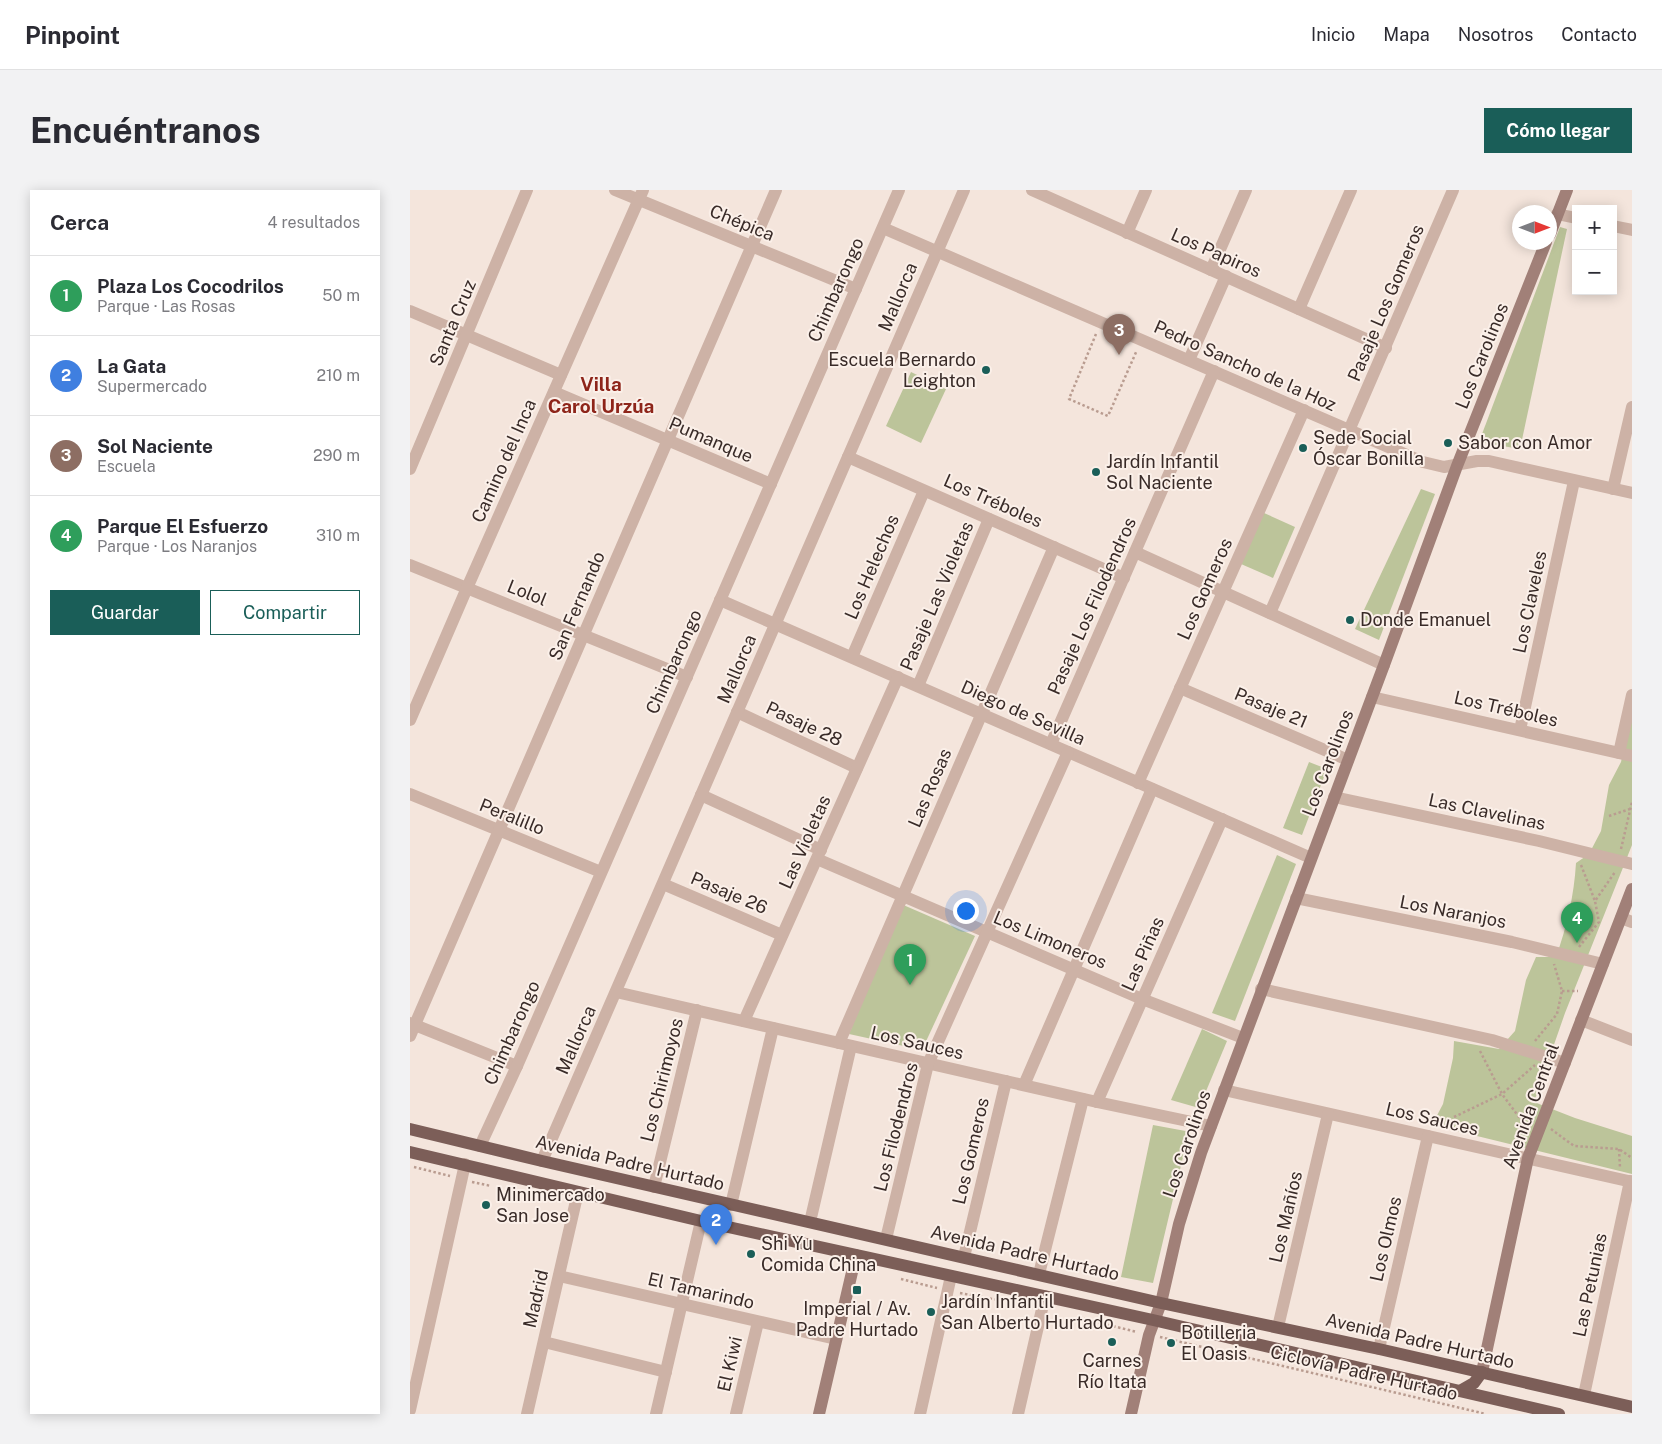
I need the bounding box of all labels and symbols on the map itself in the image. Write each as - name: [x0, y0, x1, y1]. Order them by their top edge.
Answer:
- street label: Chépica: [707, 200, 778, 245]
- north arrow: [1512, 205, 1557, 250]
- street label: Pasaje Los Gomeros: [1343, 221, 1428, 384]
- street label: Los Papiros: [1168, 223, 1264, 282]
- street label: Chimbarongo: [803, 234, 868, 345]
- street label: Mallorca: [874, 259, 921, 334]
- street label: Santa Cruz: [425, 276, 480, 369]
- street label: Los Carolinos: [1451, 300, 1512, 412]
- pin: 3: [1103, 314, 1135, 355]
- street label: Pedro Sancho de la Hoz: [1151, 316, 1340, 415]
- place label: Escuela Bernardo Leighton: [828, 349, 976, 391]
- marker: Escuela Bernardo Leighton: [980, 364, 992, 376]
- district label: Villa Carol Urzúa: [548, 373, 654, 417]
- street label: Camino del Inca: [467, 396, 540, 526]
- street label: Pumanque: [666, 412, 756, 467]
- place label: Sede Social Óscar Bonilla: [1313, 427, 1424, 469]
- place label: Sabor con Amor: [1458, 432, 1592, 453]
- marker: Sabor con Amor: [1442, 437, 1454, 449]
- marker: Sede Social Óscar Bonilla: [1297, 442, 1309, 454]
- place label: Jardín Infantil Sol Naciente: [1106, 451, 1219, 493]
- marker: Jardín Infantil Sol Naciente: [1090, 466, 1102, 478]
- street label: Los Tréboles: [941, 469, 1046, 532]
- street label: Los Helechos: [840, 511, 903, 622]
- street label: Pasaje Los Filodendros: [1043, 514, 1140, 698]
- street label: Pasaje Las Violetas: [896, 518, 977, 673]
- street label: Los Gomeros: [1173, 535, 1236, 643]
- street label: San Fernando: [544, 548, 609, 663]
- street label: Los Claveles: [1508, 549, 1551, 655]
- street label: Lolol: [504, 575, 550, 610]
- street label: Chimbarongo: [641, 606, 706, 717]
- place label: Donde Emanuel: [1360, 609, 1491, 630]
- marker: Donde Emanuel: [1344, 614, 1356, 626]
- street label: Mallorca: [713, 631, 760, 706]
- street label: Diego de Sevilla: [958, 676, 1089, 749]
- street label: Pasaje 21: [1231, 683, 1311, 732]
- street label: Los Tréboles: [1452, 686, 1560, 731]
- street label: Pasaje 28: [763, 697, 846, 750]
- street label: Los Carolinos: [1298, 707, 1357, 819]
- street label: Las Rosas: [904, 745, 956, 830]
- street label: Las Clavelinas: [1427, 789, 1548, 834]
- street label: Las Violetas: [775, 792, 835, 892]
- street label: Peralillo: [477, 794, 548, 839]
- street label: Pasaje 26: [688, 867, 771, 918]
- street label: Los Naranjos: [1398, 891, 1508, 932]
- your location: [953, 898, 979, 924]
- pin: 4: [1561, 902, 1593, 943]
- street label: Los Limoneros: [990, 906, 1110, 973]
- street label: Las Piñas: [1117, 914, 1168, 994]
- pin: 1: [894, 944, 926, 985]
- street label: Chimbarongo: [479, 977, 544, 1088]
- street label: Mallorca: [551, 1002, 600, 1077]
- street label: Los Chirimoyos: [636, 1016, 687, 1144]
- street label: Los Sauces: [868, 1022, 966, 1063]
- street label: Avenida Central: [1498, 1040, 1563, 1172]
- street label: Los Filodendros: [869, 1060, 922, 1194]
- street label: Los Carolinos: [1158, 1087, 1215, 1200]
- street label: Los Gomeros: [948, 1095, 993, 1206]
- street label: Los Sauces: [1383, 1098, 1481, 1139]
- street label: Avenida Padre Hurtado: [534, 1131, 727, 1194]
- street label: Los Mañíos: [1265, 1169, 1306, 1265]
- place label: Minimercado San Jose: [496, 1184, 605, 1226]
- street label: Los Olmos: [1366, 1194, 1406, 1284]
- marker: Minimercado San Jose: [480, 1199, 492, 1211]
- pin: 2: [700, 1204, 732, 1245]
- street label: Avenida Padre Hurtado: [929, 1221, 1122, 1284]
- street label: Las Petunias: [1568, 1231, 1611, 1339]
- place label: Shi Yu Comida China: [761, 1233, 876, 1275]
- marker: Shi Yu Comida China: [745, 1248, 757, 1260]
- street label: Madrid: [519, 1268, 552, 1330]
- street label: El Tamarindo: [646, 1268, 756, 1313]
- marker: Imperial / Av. Padre Hurtado: [851, 1284, 863, 1296]
- place label: Jardín Infantil San Alberto Hurtado: [941, 1291, 1114, 1333]
- place label: Imperial / Av. Padre Hurtado: [796, 1298, 918, 1340]
- marker: Jardín Infantil San Alberto Hurtado: [925, 1306, 937, 1318]
- street label: Avenida Padre Hurtado: [1324, 1309, 1517, 1372]
- place label: Botilleria El Oasis: [1181, 1322, 1256, 1364]
- street label: El Kiwi: [713, 1334, 746, 1394]
- marker: Carnes Río Itata: [1106, 1336, 1118, 1348]
- marker: Botilleria El Oasis: [1165, 1337, 1177, 1349]
- street label: Ciclovía Padre Hurtado: [1268, 1341, 1460, 1404]
- place label: Carnes Río Itata: [1077, 1350, 1147, 1392]

